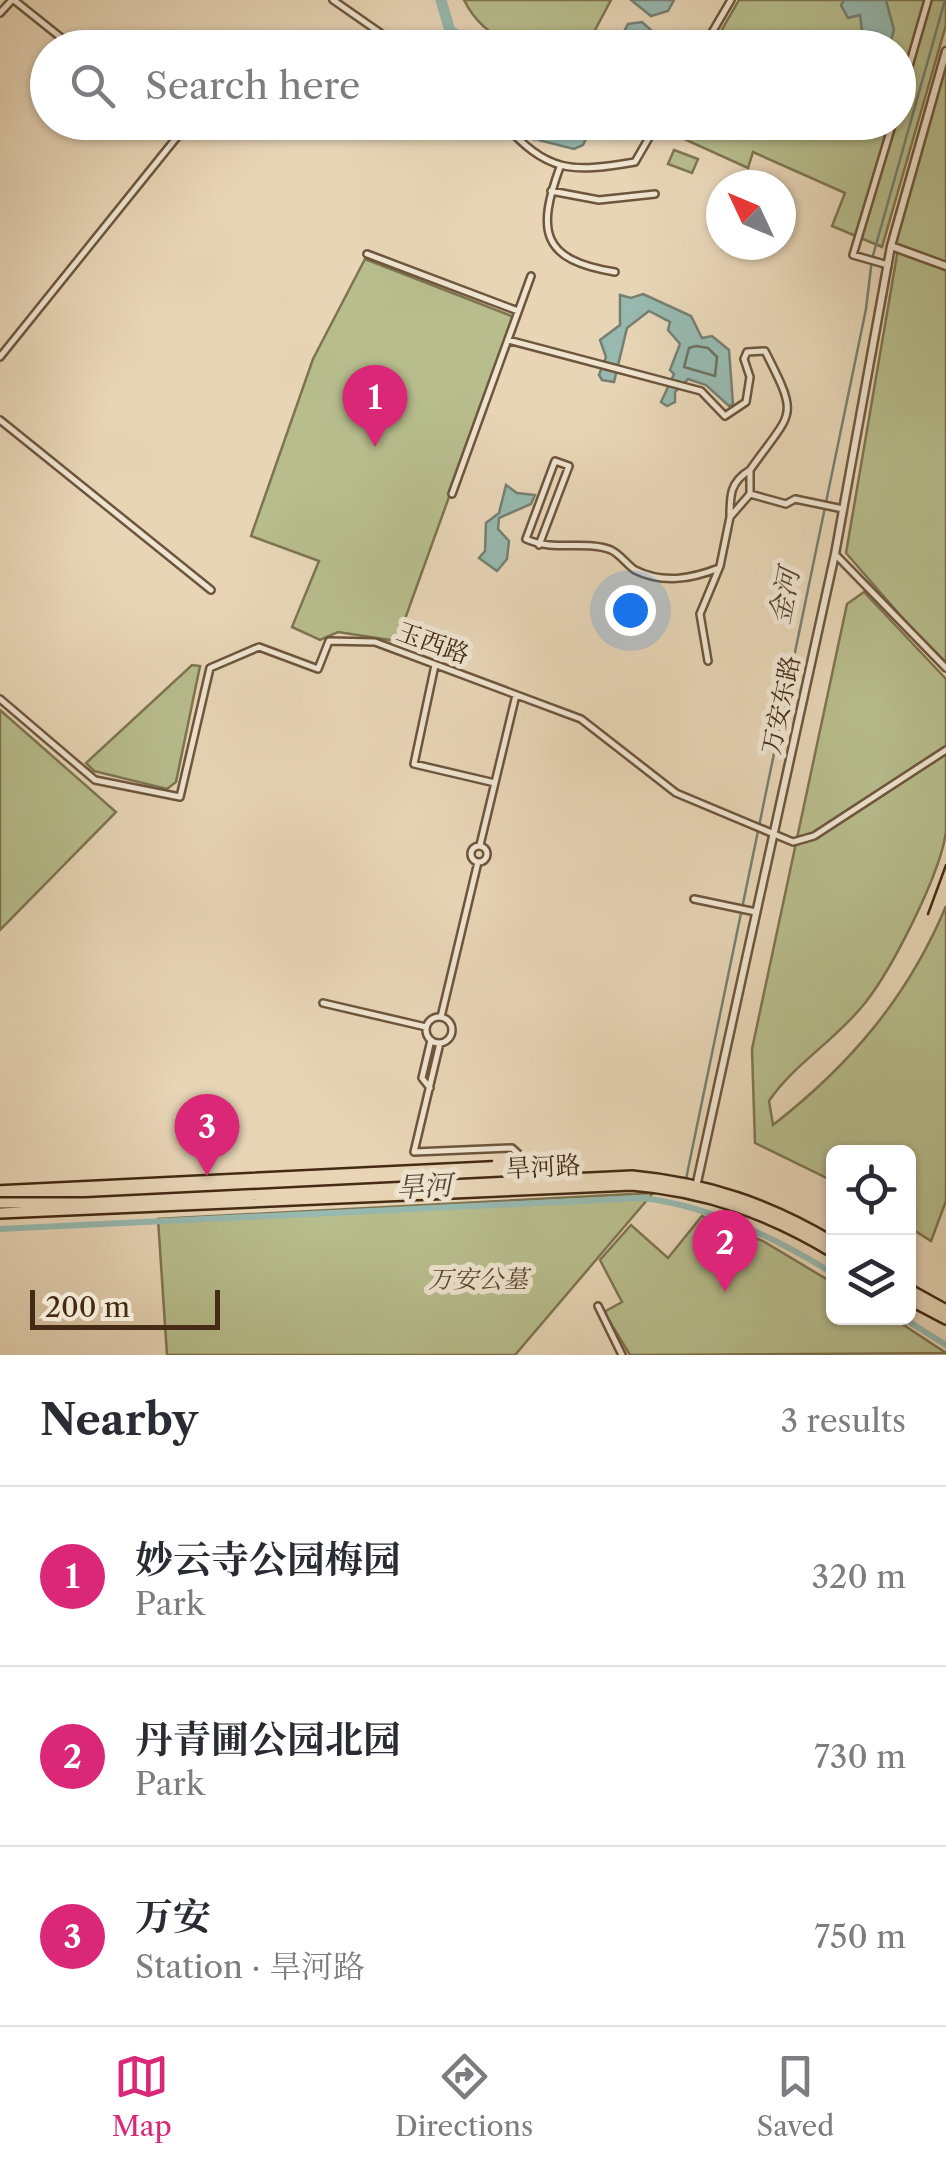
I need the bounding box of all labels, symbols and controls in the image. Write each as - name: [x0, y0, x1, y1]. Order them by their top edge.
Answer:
- search box: [30, 30, 916, 140]
- icon: search: [65, 58, 120, 113]
- text: Search here: [145, 62, 360, 109]
- north arrow: [706, 170, 796, 260]
- pin: 1: [342, 364, 408, 447]
- water label: 金河: [762, 560, 807, 627]
- your location: [605, 585, 656, 636]
- street label: 玉西路: [392, 616, 474, 670]
- street label: 万安东路: [755, 653, 807, 757]
- pin: 3: [174, 1094, 240, 1176]
- map controls: [826, 1145, 916, 1325]
- button: locate: [826, 1145, 916, 1235]
- street label: 旱河路: [505, 1150, 581, 1184]
- water label: 旱河: [395, 1167, 458, 1204]
- pin: 2: [692, 1210, 758, 1292]
- button: layers: [826, 1235, 916, 1325]
- park label: 万安公墓: [428, 1264, 532, 1295]
- scale bar: [30, 1285, 220, 1330]
- text: 200 m: [45, 1290, 130, 1324]
- text: Nearby: [40, 1394, 198, 1446]
- text: 3 results: [780, 1401, 906, 1440]
- text: 妙云寺公园梅园: [135, 1536, 401, 1583]
- text: 1: [65, 1557, 80, 1596]
- text: 320 m: [811, 1557, 906, 1596]
- text: Park: [135, 1584, 205, 1623]
- text: 丹青圃公园北园: [135, 1716, 401, 1763]
- text: 2: [63, 1737, 82, 1776]
- text: 730 m: [814, 1737, 906, 1776]
- text: Park: [135, 1764, 205, 1803]
- text: 万安: [135, 1893, 211, 1940]
- text: 3: [63, 1917, 82, 1956]
- text: 750 m: [814, 1917, 906, 1956]
- text: Station · 旱河路: [135, 1947, 365, 1986]
- tab: Map: [112, 2049, 172, 2143]
- tab: Directions: [395, 2049, 533, 2143]
- tab: Saved: [757, 2049, 834, 2143]

